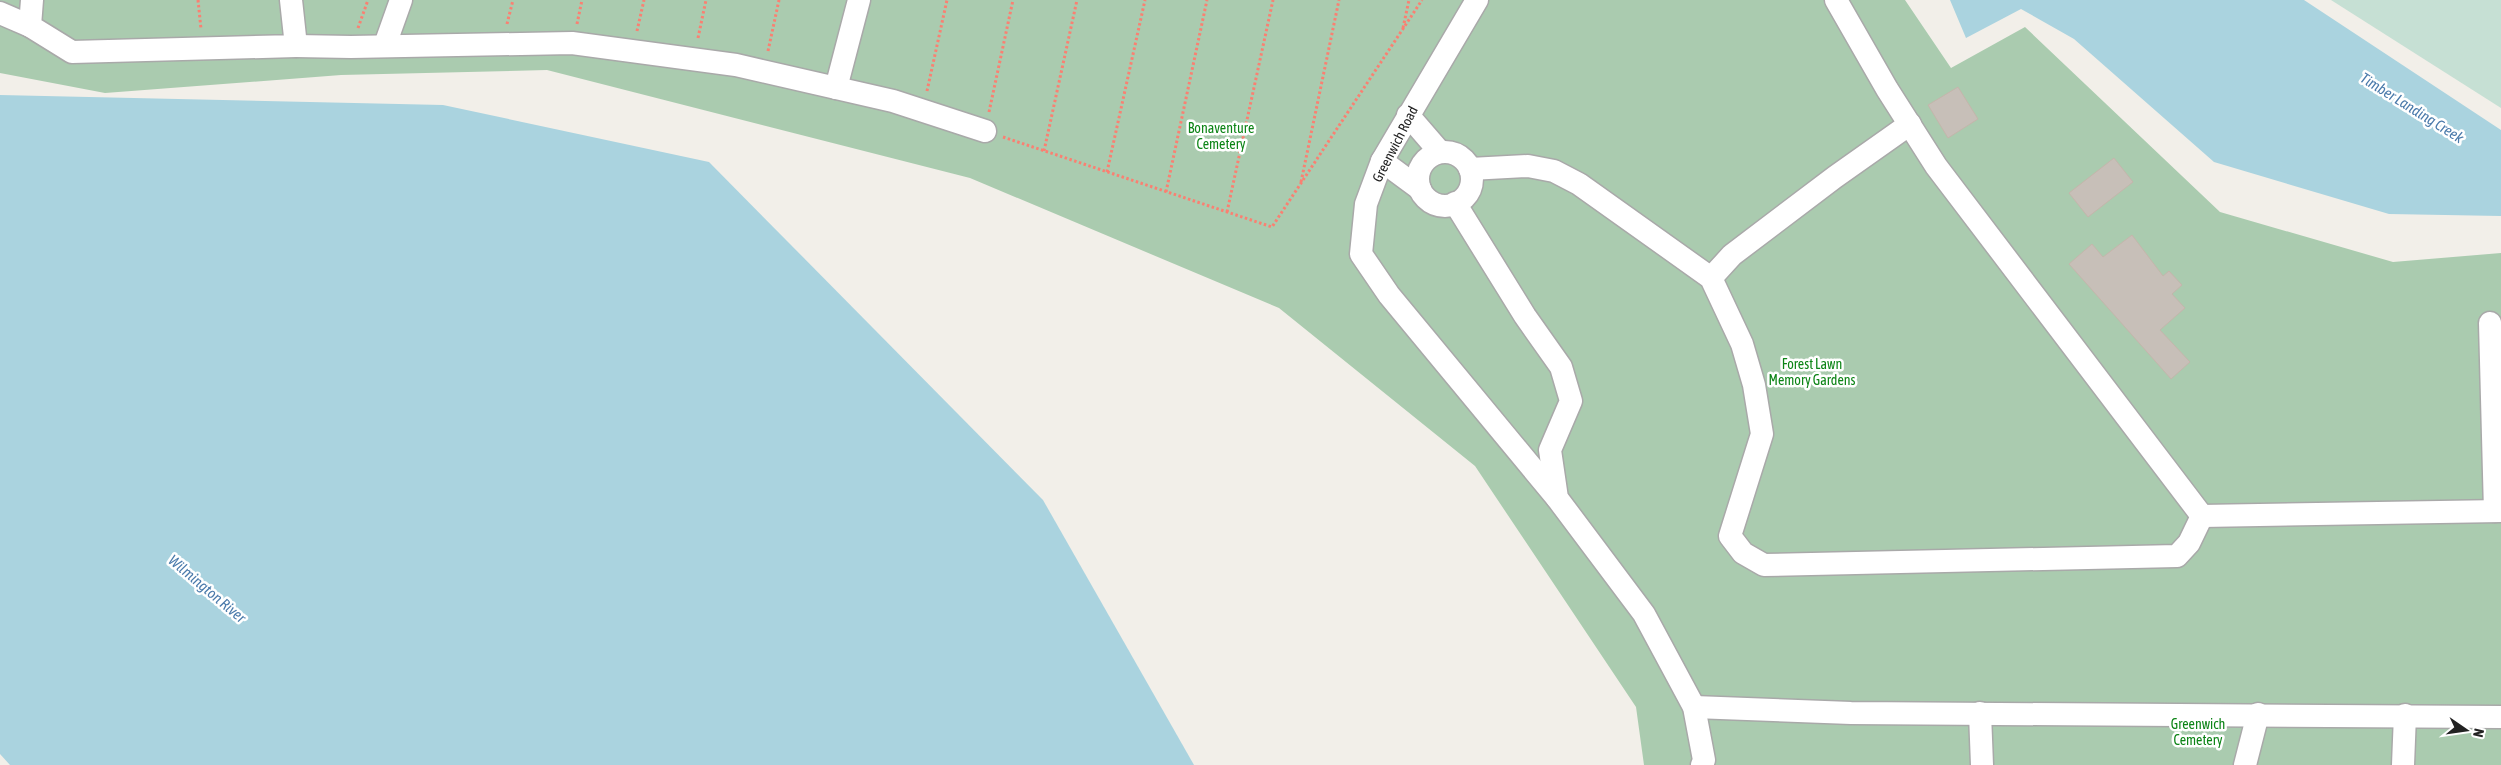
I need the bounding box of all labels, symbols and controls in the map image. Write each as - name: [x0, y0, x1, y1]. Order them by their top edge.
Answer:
- water label: Timber Landing Creek: [2357, 69, 2467, 146]
- street label: Greenwich Road: [1369, 103, 1421, 185]
- park label: Bonaventure Cemetery: [1188, 120, 1254, 152]
- park label: Forest Lawn Memory Gardens: [1769, 356, 1856, 388]
- water label: Wilmington River: [165, 551, 250, 626]
- north arrow: [2441, 705, 2491, 755]
- park label: Greenwich Cemetery: [2171, 716, 2225, 748]
- text: N: [2470, 727, 2487, 739]

